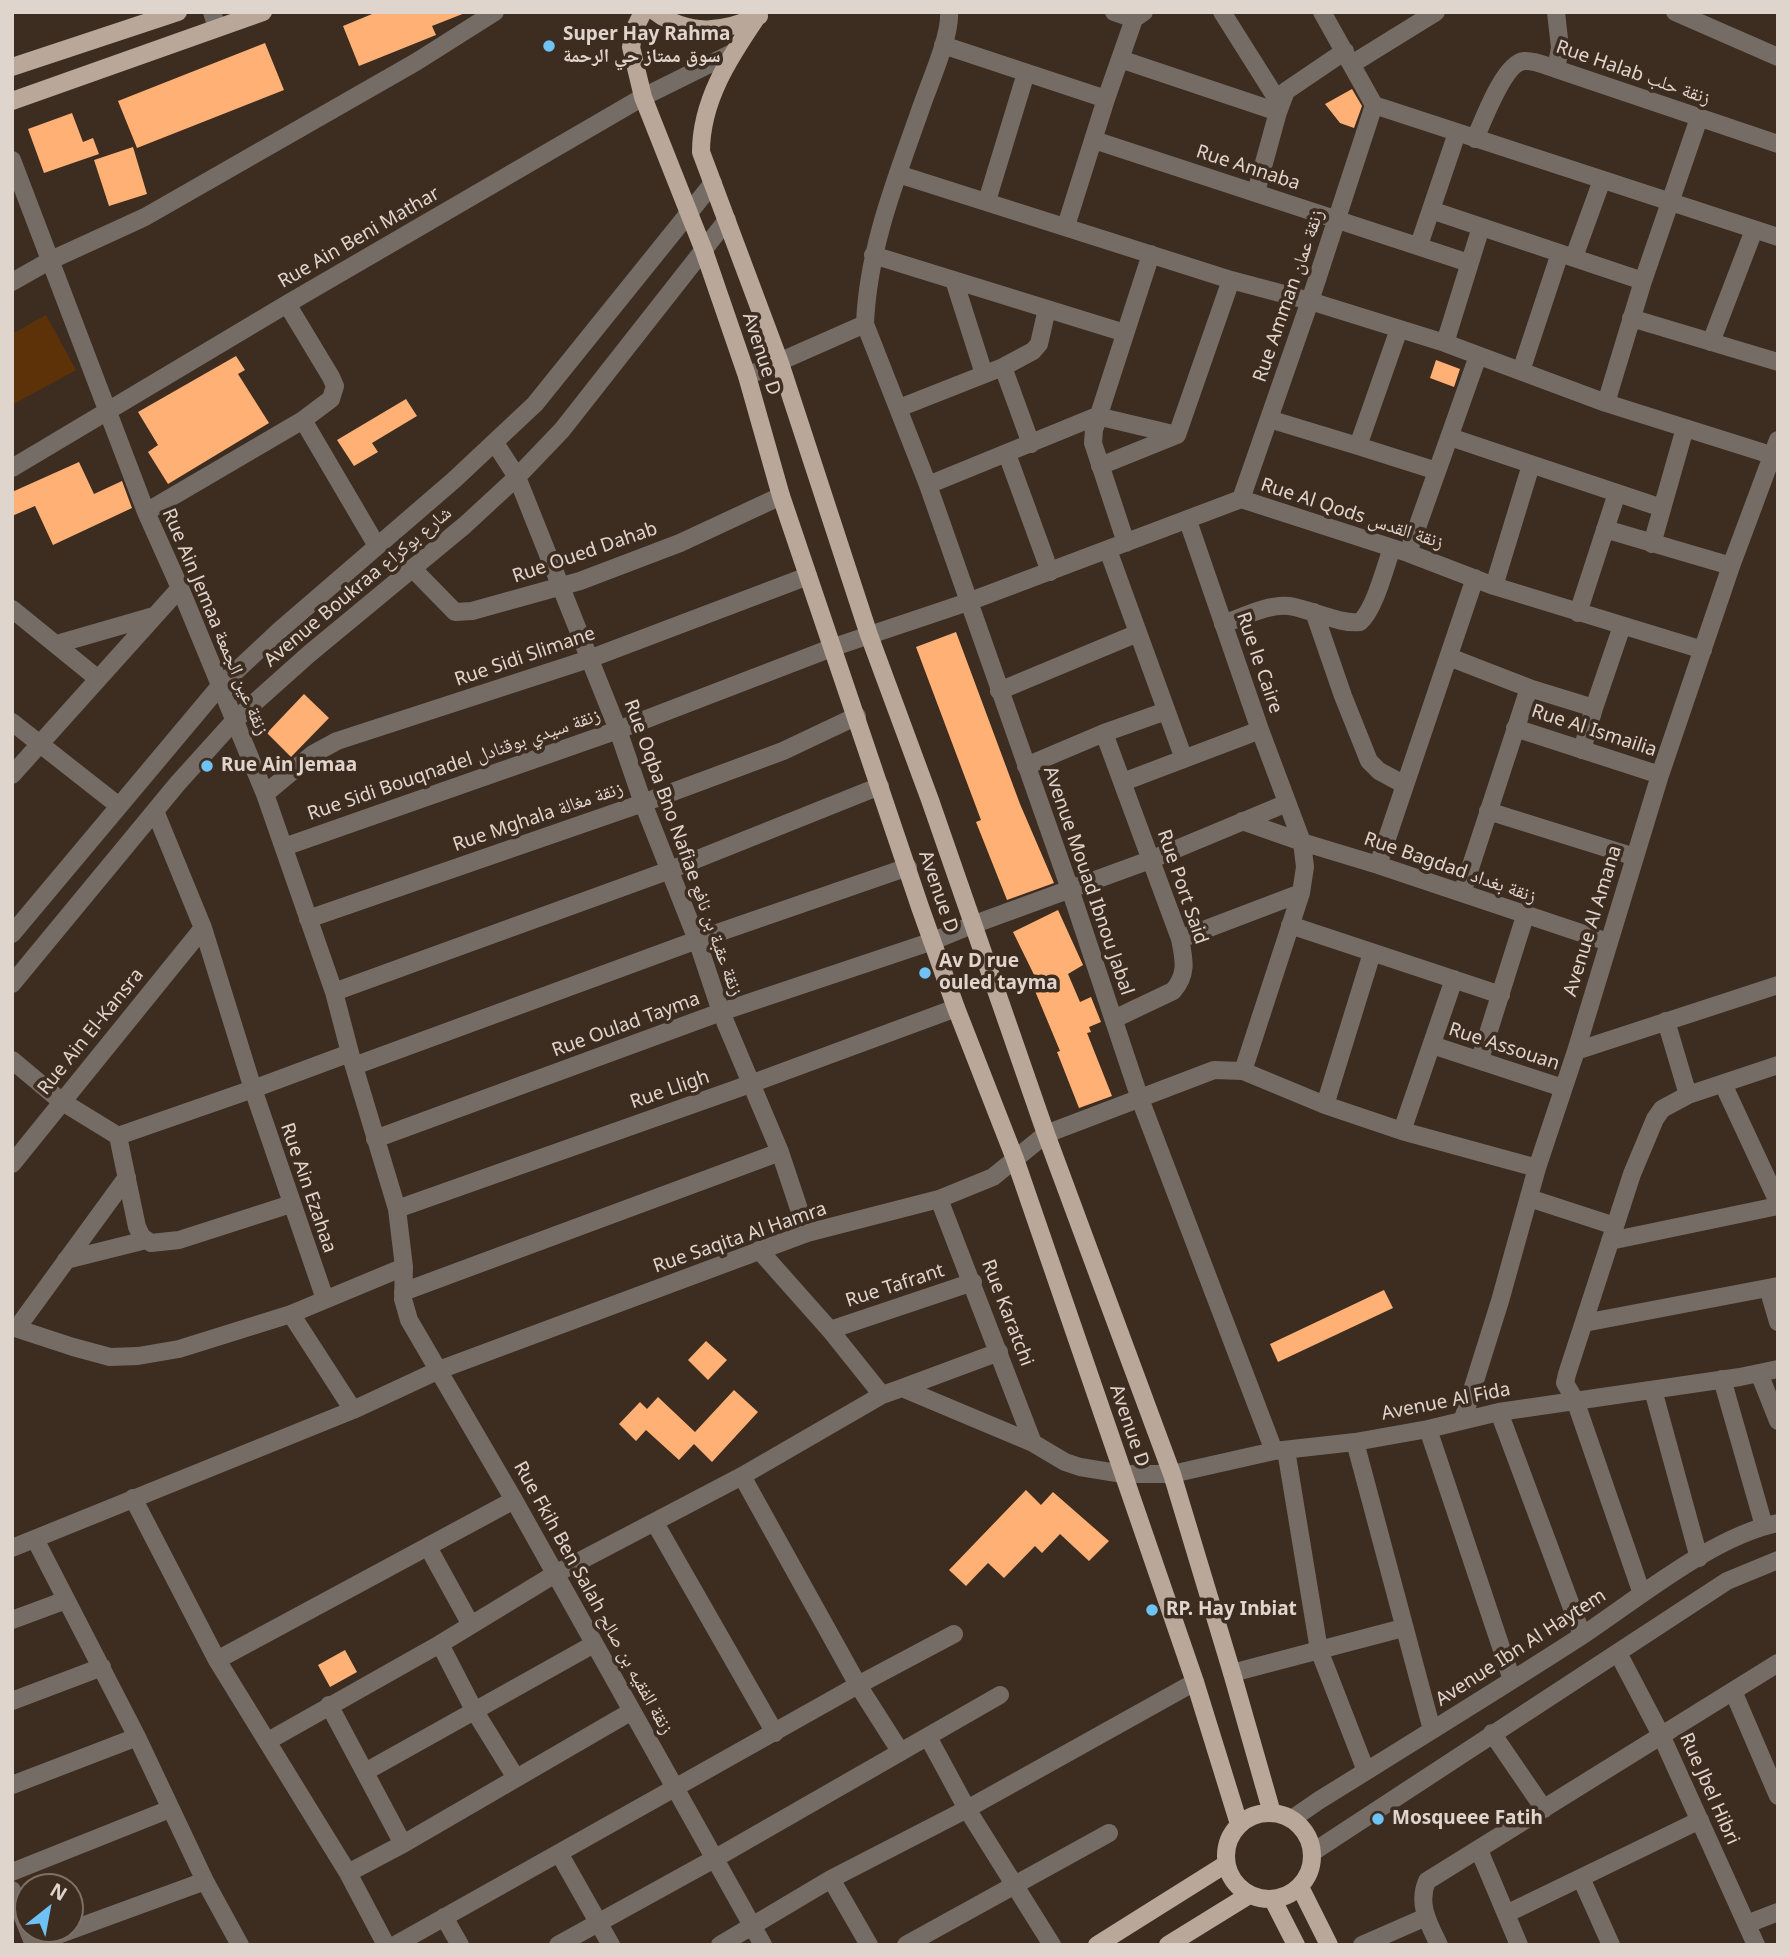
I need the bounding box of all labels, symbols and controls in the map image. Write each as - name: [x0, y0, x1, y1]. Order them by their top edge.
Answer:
- place label: Super Hay Rahma سوق ممتاز حي الرحمة: [563, 24, 730, 68]
- street label: Rue Halab زنقة حلب: [1553, 36, 1713, 110]
- marker: Super Hay Rahma سوق ممتاز حي الرحمة: [541, 38, 557, 54]
- street label: Rue Annaba: [1193, 140, 1303, 196]
- street label: Rue Ain Beni Mathar: [274, 182, 444, 294]
- street label: Rue Amman زنقة عمان: [1249, 207, 1329, 385]
- street label: Avenue D: [737, 310, 785, 398]
- street label: Rue Al Qods زنقة القدس: [1258, 474, 1446, 554]
- street label: Avenue Boukraa شارع بوكراع: [260, 502, 456, 672]
- street label: Rue Ain Jemaa زنقة عين الجمعة: [157, 505, 273, 739]
- street label: Rue Oued Dahab: [510, 518, 660, 588]
- street label: Rue le Caire: [1231, 609, 1287, 717]
- street label: Rue Sidi Slimane: [452, 622, 598, 692]
- street label: Rue Oqba Bno Nafiae زنقة عقبة بن نافع: [619, 696, 747, 1000]
- street label: Rue Al Ismailia: [1528, 700, 1660, 762]
- street label: Rue Sidi Bouqnadel زنقة سيدي بوقنادل: [305, 704, 603, 826]
- place label: Rue Ain Jemaa: [221, 755, 357, 777]
- marker: Rue Ain Jemaa: [199, 758, 215, 774]
- street label: Avenue Mouad Ibnou Jabal: [1038, 764, 1138, 998]
- street label: Rue Mghala زنقة مغالة: [450, 777, 626, 857]
- street label: Rue Port Said: [1152, 827, 1212, 947]
- street label: Rue Bagdad زنقة بغداد: [1361, 828, 1539, 908]
- street label: Avenue Al Amana: [1559, 843, 1627, 999]
- street label: Avenue D: [913, 848, 963, 936]
- place label: Av D rue ouled tayma: [939, 951, 1058, 995]
- street label: Rue Ain El-Kansra: [33, 964, 149, 1100]
- marker: Av D rue ouled tayma: [917, 965, 933, 981]
- street label: Rue Oulad Tayma: [549, 988, 703, 1062]
- street label: Rue Assouan: [1446, 1018, 1562, 1076]
- street label: Rue Lligh: [627, 1066, 713, 1114]
- street label: Rue Ain Ezahaa: [275, 1120, 341, 1256]
- street label: Rue Saqita Al Hamra: [650, 1198, 830, 1278]
- street label: Rue Karatchi: [976, 1256, 1038, 1370]
- street label: Rue Tafrant: [843, 1259, 947, 1313]
- street label: Avenue Al Fida: [1380, 1378, 1512, 1426]
- street label: Avenue D: [1104, 1382, 1154, 1470]
- street label: Rue Fkih Ben Salah زنقة الفقيه بن صالح: [508, 1457, 678, 1739]
- street label: Avenue Ibn Al Haytem: [1432, 1584, 1610, 1712]
- place label: RP. Hay Inbiat: [1166, 1599, 1297, 1621]
- marker: RP. Hay Inbiat: [1144, 1602, 1160, 1618]
- street label: Rue Jbel Hibri: [1674, 1730, 1744, 1848]
- place label: Mosqueee Fatih: [1392, 1808, 1543, 1830]
- marker: Mosqueee Fatih: [1370, 1811, 1386, 1827]
- north arrow: [14, 1873, 84, 1943]
- text: N: [45, 1877, 72, 1907]

